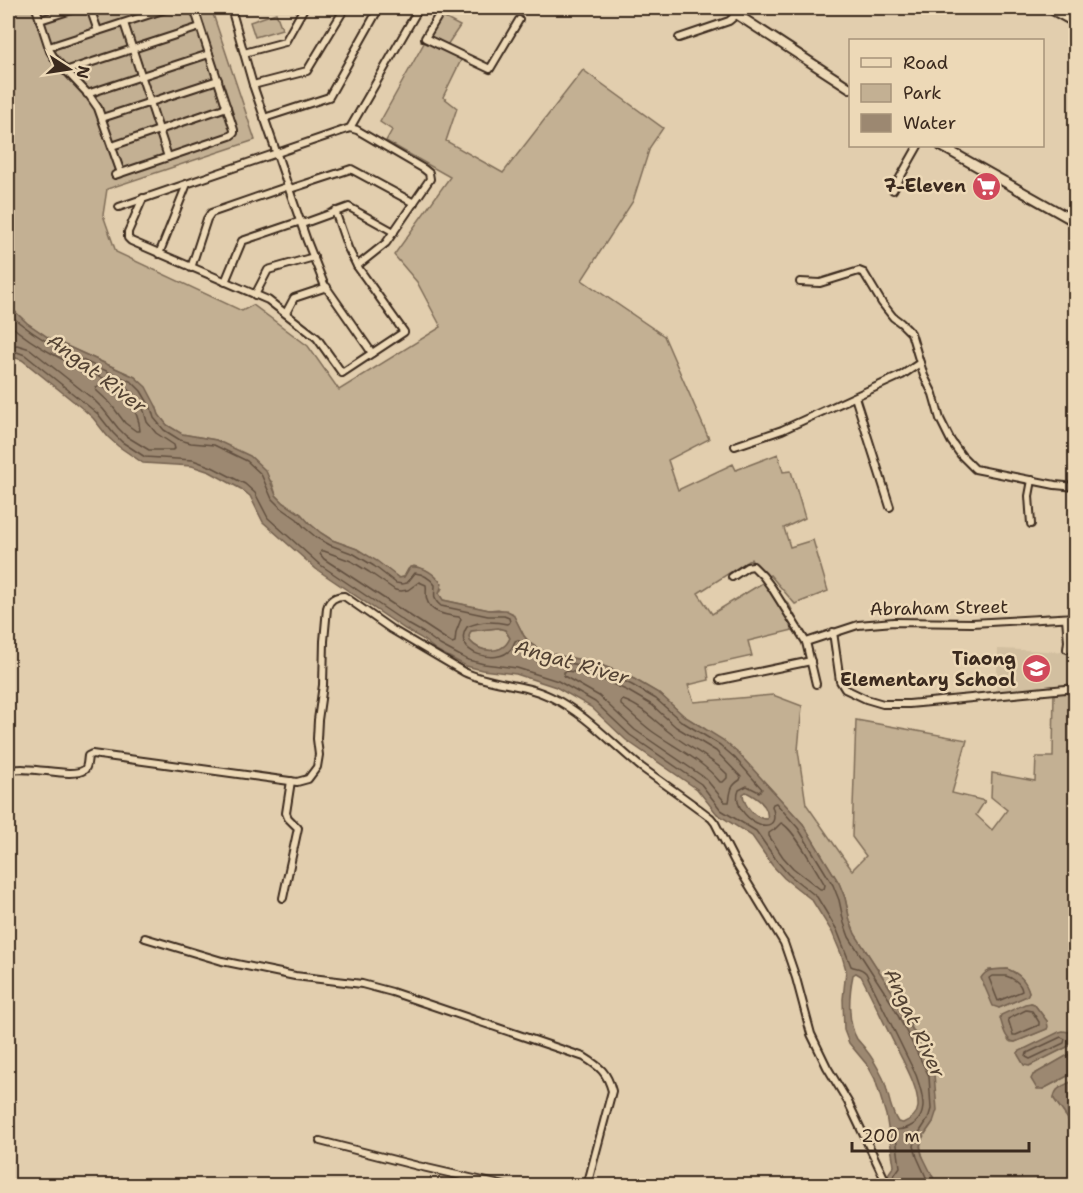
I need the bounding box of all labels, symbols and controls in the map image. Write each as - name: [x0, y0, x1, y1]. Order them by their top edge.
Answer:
- north arrow: [39, 39, 99, 99]
- legend: [849, 39, 1044, 147]
- text: Road: [903, 51, 948, 75]
- text: N: [72, 64, 95, 80]
- text: Park: [903, 81, 942, 105]
- text: Water: [903, 111, 956, 135]
- supermarket icon: 7-Eleven: [971, 170, 1003, 202]
- place label: 7-Eleven: [884, 174, 966, 198]
- water label: Angat River: [42, 327, 152, 419]
- street label: Abraham Street: [869, 595, 1009, 621]
- water label: Angat River: [512, 633, 633, 691]
- place label: Tiaong Elementary School: [840, 647, 1016, 692]
- school or university icon: Tiaong Elementary School: [1021, 653, 1053, 685]
- water label: Angat River: [878, 964, 952, 1082]
- scale bar: [852, 1115, 1029, 1153]
- text: 200 m: [861, 1124, 920, 1148]

